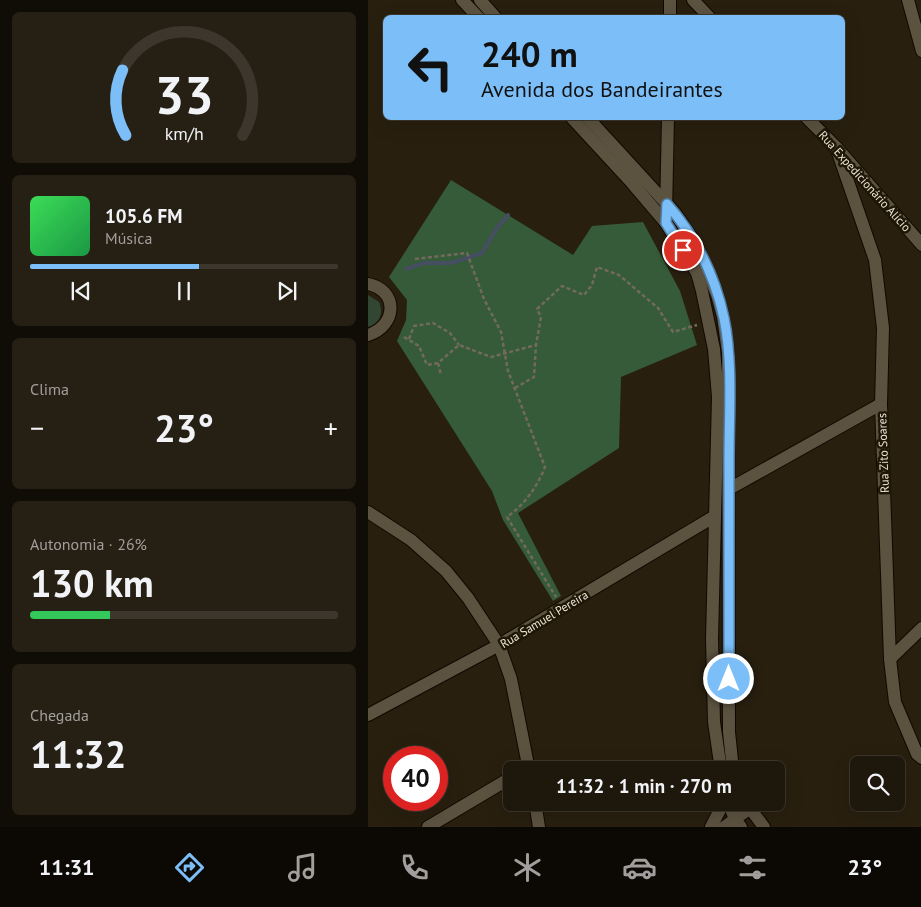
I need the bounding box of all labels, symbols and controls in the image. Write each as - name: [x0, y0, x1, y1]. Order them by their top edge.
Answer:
- text: 240 m: [481, 31, 578, 77]
- icon: left: [398, 35, 463, 100]
- text: 33: [155, 61, 213, 128]
- text: Avenida dos Bandeirantes: [481, 75, 723, 103]
- text: km/h: [164, 122, 204, 145]
- street label: Rua Expedicionário Alicio: [816, 128, 914, 234]
- text: 105.6 FM: [105, 204, 182, 228]
- text: Música: [105, 228, 152, 248]
- pin: [662, 229, 704, 271]
- icon: arrive: [669, 236, 697, 264]
- icon: previous: [67, 277, 95, 305]
- icon: pause: [170, 277, 198, 305]
- icon: next: [273, 277, 301, 305]
- text: Clima: [30, 379, 69, 399]
- text: 23°: [154, 403, 214, 452]
- text: −: [30, 409, 44, 446]
- text: +: [324, 409, 338, 446]
- street label: Rua Zito Soares: [874, 413, 892, 493]
- text: Autonomia · 26%: [30, 534, 147, 554]
- text: 130 km: [30, 558, 154, 607]
- street label: Rua Samuel Pereira: [497, 587, 591, 651]
- position arrow: [702, 652, 754, 704]
- text: Chegada: [30, 705, 89, 725]
- text: 11:32: [30, 729, 126, 778]
- speed limit sign: 40: [383, 746, 448, 811]
- map controls: [850, 756, 905, 811]
- button: search: [850, 756, 905, 811]
- text: 11:32 · 1 min · 270 m: [556, 774, 732, 798]
- icon: directions: [172, 850, 207, 885]
- icon: music: [285, 850, 320, 885]
- icon: phone: [397, 850, 432, 885]
- icon: climate: [510, 850, 545, 885]
- icon: car: [622, 850, 657, 885]
- icon: filters: [735, 850, 770, 885]
- text: 11:31: [39, 853, 95, 881]
- text: 23°: [848, 853, 882, 881]

